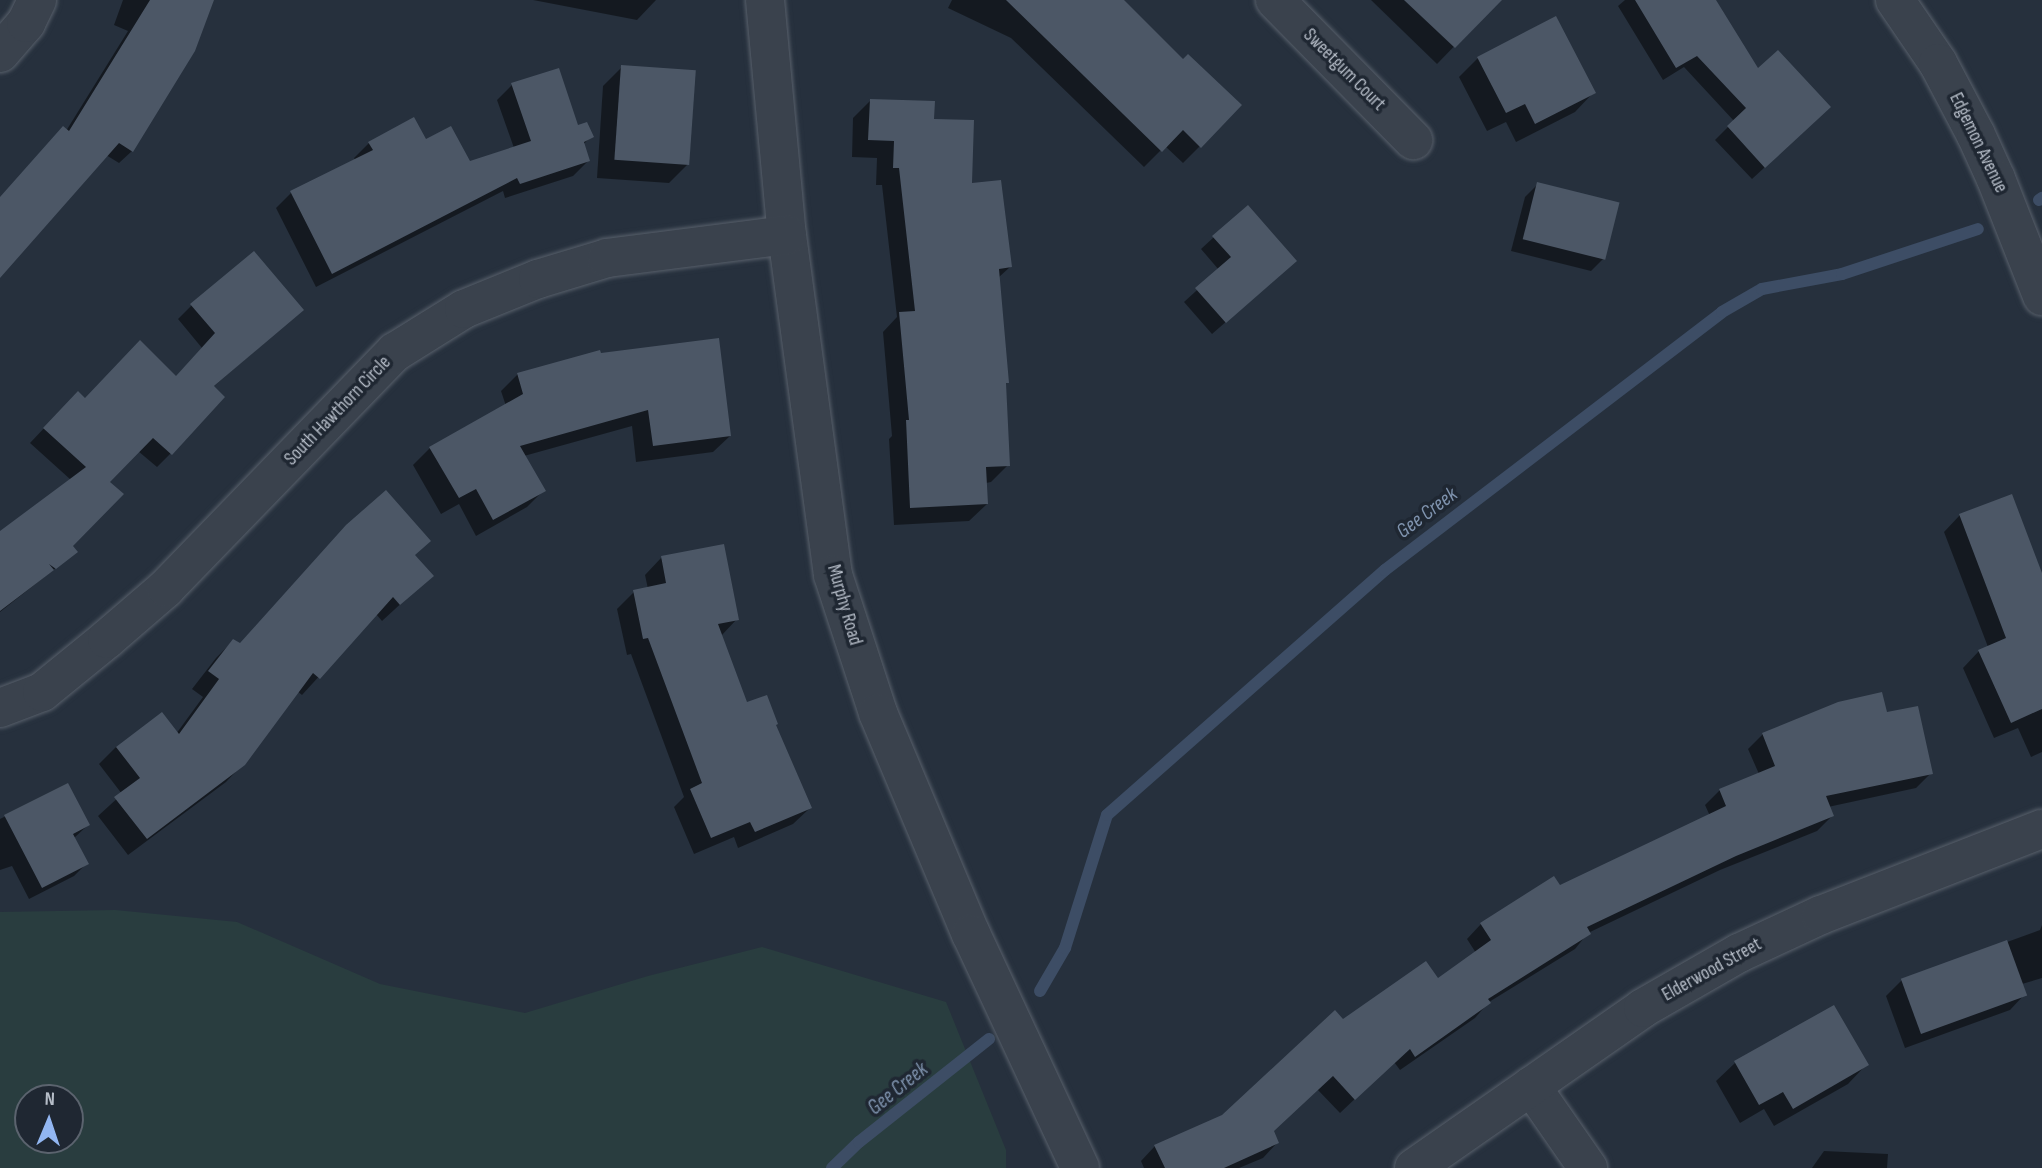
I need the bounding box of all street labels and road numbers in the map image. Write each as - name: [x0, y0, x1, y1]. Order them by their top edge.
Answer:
- street label: Sweetgum Court: [1298, 24, 1390, 116]
- street label: Edgemon Avenue: [1944, 89, 2012, 197]
- street label: South Hawthorn Circle: [280, 351, 396, 471]
- street label: Murphy Road: [822, 562, 866, 648]
- street label: Elderwood Street: [1658, 933, 1766, 1007]

